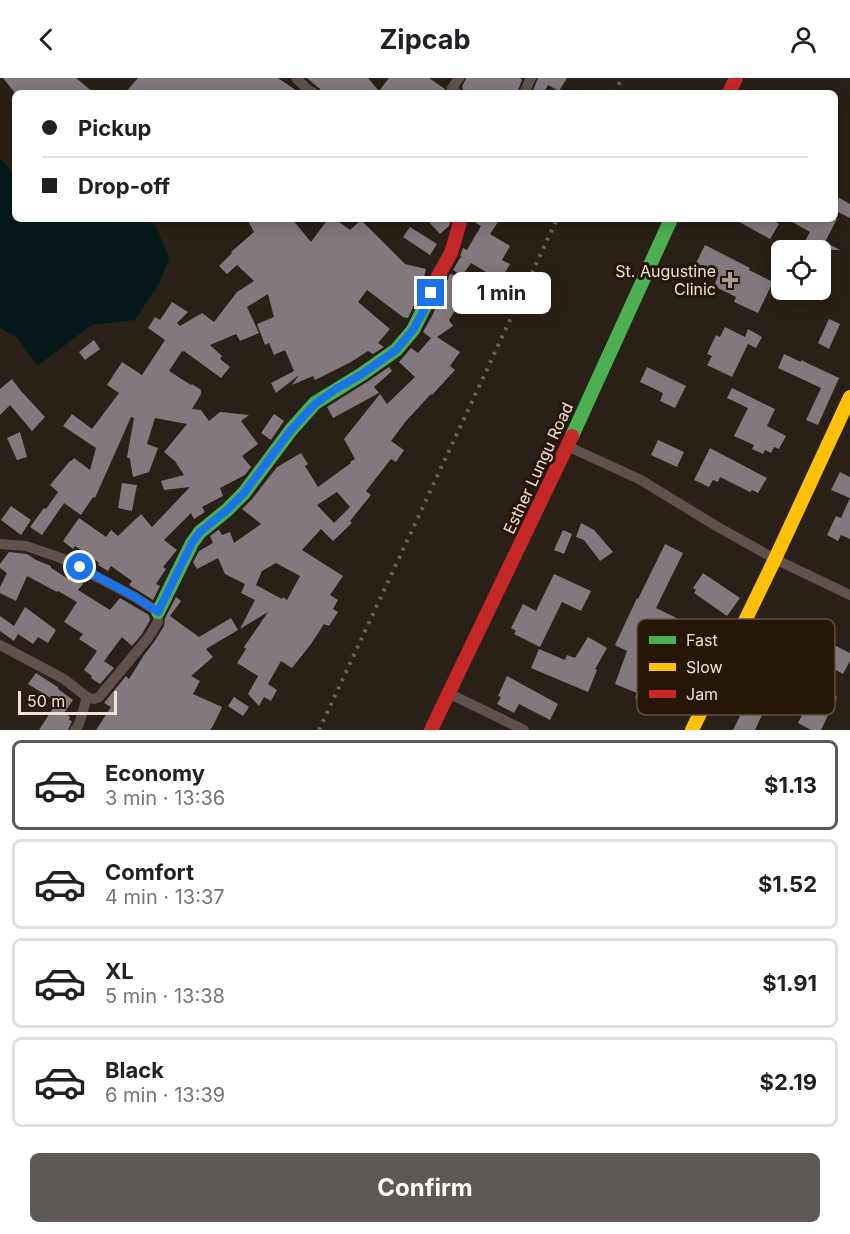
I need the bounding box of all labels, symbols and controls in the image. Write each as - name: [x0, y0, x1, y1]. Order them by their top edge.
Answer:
- icon: back: [30, 23, 63, 56]
- text: Zipcab: [379, 23, 471, 56]
- icon: person: [787, 23, 820, 56]
- text: Pickup: [78, 115, 152, 141]
- text: Drop-off: [78, 173, 170, 199]
- map controls: [771, 240, 831, 300]
- button: locate: [771, 240, 831, 300]
- place label: St. Augustine Clinic: [615, 261, 716, 299]
- marker: St. Augustine Clinic: [721, 271, 739, 289]
- callout: 1 min: [452, 272, 551, 314]
- route end: [417, 279, 444, 306]
- text: 1 min: [477, 281, 526, 305]
- street label: Esther Lungu Road: [499, 399, 577, 537]
- route start: [66, 553, 93, 580]
- legend: [637, 619, 835, 715]
- text: Fast: [686, 630, 718, 650]
- text: Slow: [686, 657, 723, 677]
- text: Jam: [686, 684, 718, 704]
- scale bar: [18, 688, 117, 716]
- text: 50 m: [27, 691, 65, 711]
- icon: car: [33, 758, 87, 812]
- text: Economy: [105, 760, 205, 786]
- text: $1.13: [764, 772, 817, 798]
- text: 3 min · 13:36: [105, 786, 225, 810]
- icon: car: [33, 857, 87, 911]
- text: Comfort: [105, 859, 194, 885]
- text: $1.52: [758, 871, 817, 897]
- text: 4 min · 13:37: [105, 885, 225, 909]
- icon: car: [33, 956, 87, 1010]
- text: XL: [105, 958, 134, 984]
- text: $1.91: [762, 970, 817, 996]
- text: 5 min · 13:38: [105, 984, 225, 1008]
- icon: car: [33, 1055, 87, 1109]
- text: Black: [105, 1057, 164, 1083]
- text: $2.19: [760, 1069, 817, 1095]
- text: 6 min · 13:39: [105, 1083, 225, 1107]
- button: Confirm: [30, 1153, 820, 1222]

